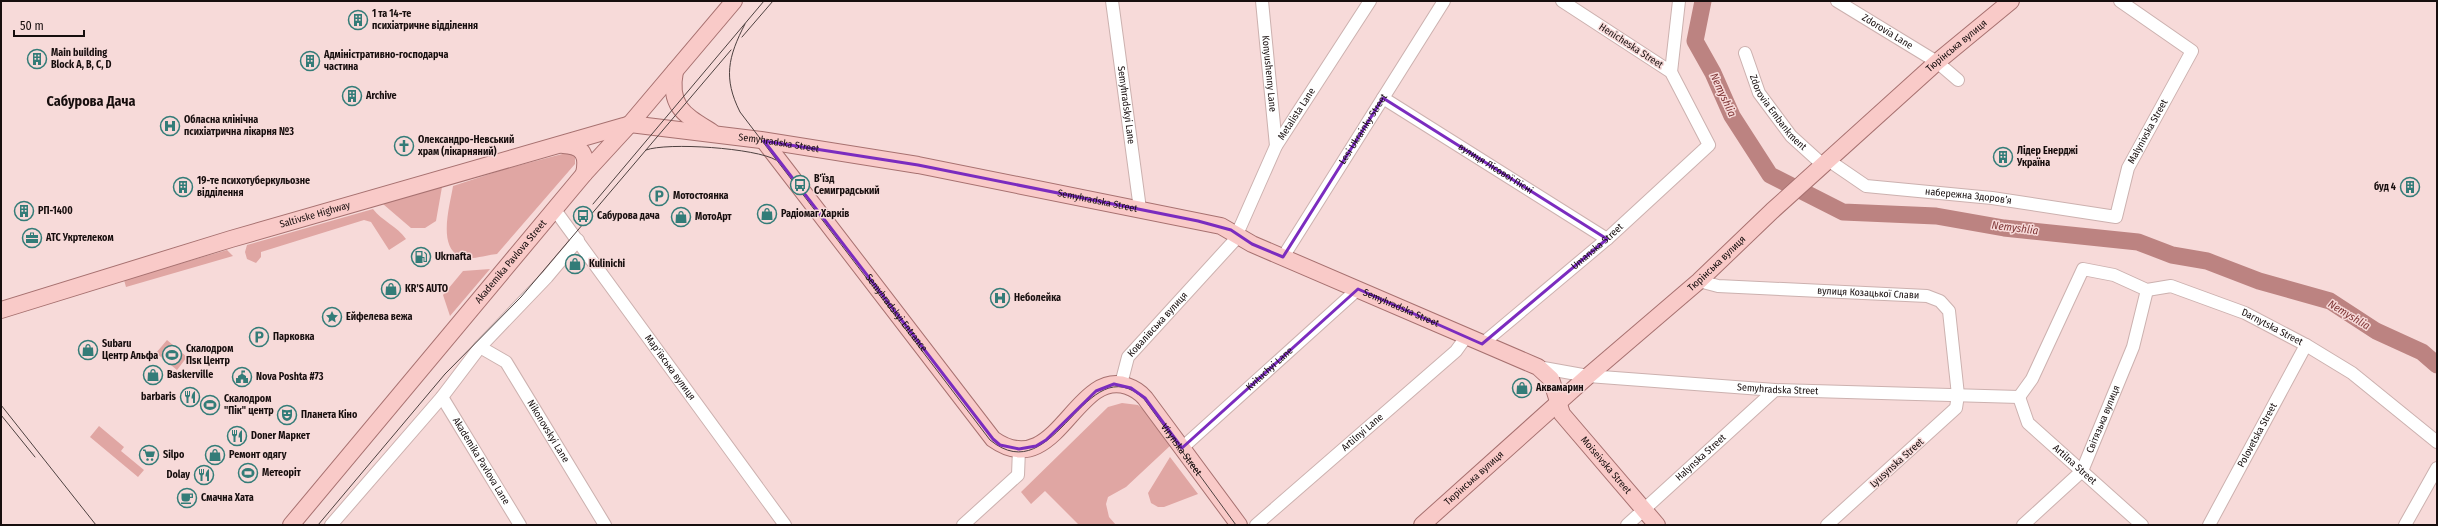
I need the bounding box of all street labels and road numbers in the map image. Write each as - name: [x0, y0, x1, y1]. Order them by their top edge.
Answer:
- street label: Zdorovia Lane: [1860, 12, 1915, 52]
- street label: Тюрінська вулиця: [1924, 17, 1990, 75]
- street label: Henicheska Street: [1597, 21, 1666, 72]
- street label: Konyushenny Lane: [1259, 35, 1279, 112]
- street label: Semyhradskyi Lane: [1115, 65, 1137, 145]
- street label: Zdorovia Embankment: [1747, 73, 1809, 154]
- street label: Metalista Lane: [1275, 86, 1318, 142]
- street label: Lesi Ukrainky Street: [1337, 91, 1390, 167]
- street label: Malynivska Street: [2125, 97, 2171, 166]
- street label: Semyhradska Street: [738, 131, 821, 155]
- street label: вулиця Лісової Пісні: [1456, 141, 1536, 197]
- street label: набережна Здоров’я: [1925, 186, 2013, 207]
- street label: Semyhradska Street: [1056, 187, 1139, 215]
- street label: Saltivske Highway: [278, 199, 352, 231]
- street label: Akademika Pavlova Street: [473, 217, 550, 306]
- street label: Umanska Street: [1569, 221, 1626, 272]
- street label: Тюрінська вулиця: [1685, 233, 1748, 294]
- street label: Semyhradskyi Entrance: [863, 272, 930, 354]
- street label: вулиця Козацької Слави: [1817, 285, 1919, 302]
- street label: Semyhradska Street: [1361, 286, 1441, 330]
- street label: Ковалівська вулиця: [1125, 289, 1190, 359]
- street label: Darnytska Street: [2240, 306, 2306, 349]
- street label: Мар'ївська вулиця: [642, 332, 698, 403]
- street label: Kvituchyi Lane: [1244, 345, 1296, 393]
- street label: Semyhradska Street: [1737, 381, 1819, 397]
- street label: Світязька вулиця: [2084, 383, 2123, 455]
- street label: Nikonovskyi Lane: [524, 398, 572, 465]
- street label: Polovetska Street: [2235, 400, 2280, 469]
- street label: Artilnyi Lane: [1339, 411, 1386, 454]
- street label: Akademika Pavlova Lane: [450, 415, 512, 507]
- street label: Virynska Street: [1158, 421, 1205, 479]
- street label: Halynska Street: [1673, 431, 1729, 484]
- street label: Moiseivska Street: [1578, 434, 1634, 497]
- street label: Lyusynska Street: [1868, 435, 1927, 490]
- street label: Artilna Street: [2050, 442, 2099, 488]
- street label: Тюрінська вулиця: [1442, 449, 1506, 508]

